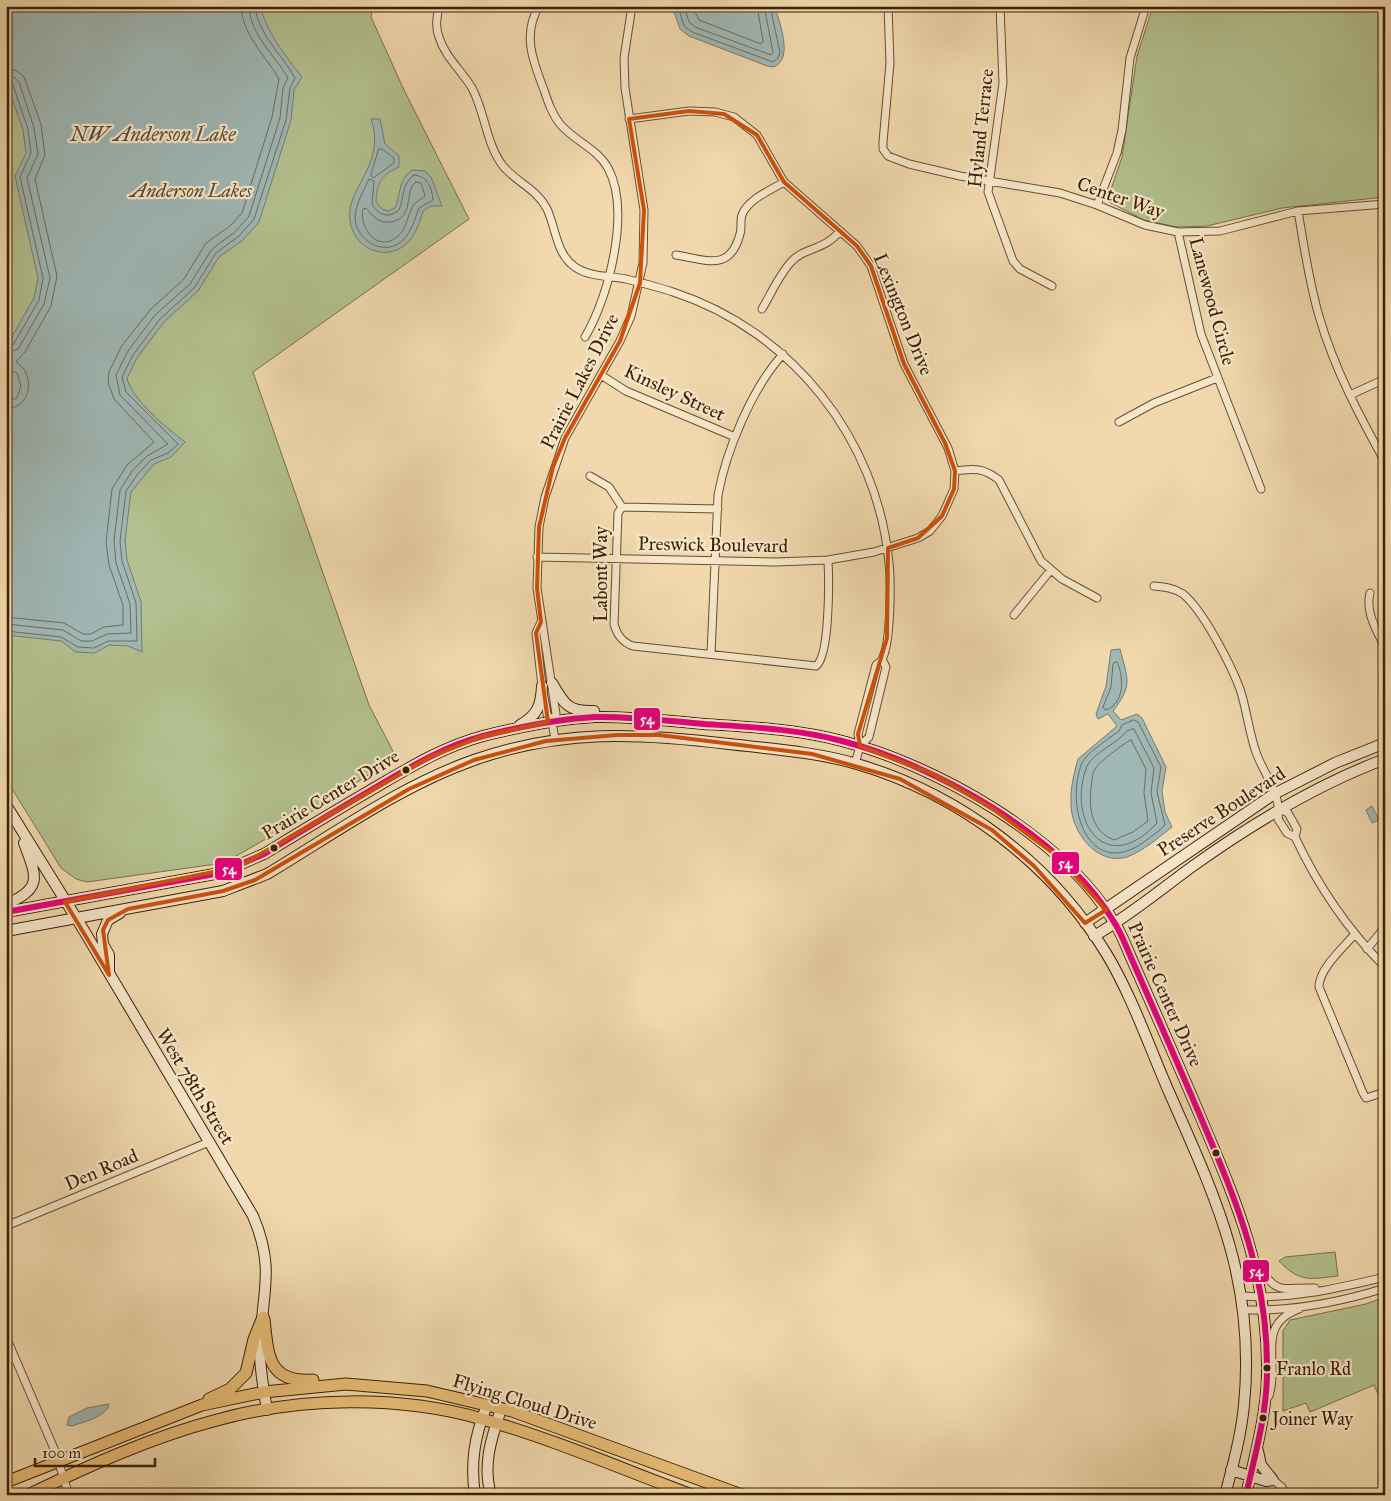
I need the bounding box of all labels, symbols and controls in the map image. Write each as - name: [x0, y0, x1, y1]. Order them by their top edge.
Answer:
- street label: Hyland Terrace: [963, 67, 998, 189]
- water label: NW Anderson Lake: [69, 122, 236, 146]
- street label: Center Way: [1074, 172, 1169, 223]
- park label: Anderson Lakes: [128, 179, 252, 202]
- street label: Lanewood Circle: [1184, 234, 1241, 368]
- street label: Lexington Drive: [868, 250, 938, 379]
- street label: Prairie Lakes Drive: [535, 310, 624, 453]
- street label: Kinsley Street: [621, 359, 729, 426]
- street label: Labont Way: [589, 525, 612, 622]
- street label: Preswick Boulevard: [638, 532, 789, 557]
- line badge: 54: [633, 707, 661, 731]
- text: 54: [640, 711, 655, 729]
- street label: Prairie Center Drive: [257, 744, 403, 845]
- street label: Preserve Boulevard: [1153, 761, 1290, 861]
- unlabelled marker: [401, 765, 411, 775]
- unlabelled marker: [269, 843, 279, 853]
- line badge: 54: [1051, 851, 1080, 875]
- text: 54: [1058, 855, 1073, 873]
- line badge: 54: [214, 857, 243, 881]
- text: 54: [222, 861, 237, 879]
- street label: Prairie Center Drive: [1123, 918, 1208, 1070]
- street label: West 78th Street: [152, 1024, 239, 1149]
- street label: Den Road: [61, 1144, 142, 1195]
- unlabelled marker: [1211, 1148, 1221, 1158]
- line badge: 54: [1242, 1259, 1270, 1283]
- text: 54: [1249, 1263, 1264, 1281]
- place label: Franlo Rd: [1276, 1358, 1351, 1380]
- marker: Franlo Rd: [1262, 1363, 1272, 1373]
- street label: Flying Cloud Drive: [449, 1369, 600, 1435]
- place label: Joiner Way: [1270, 1408, 1354, 1431]
- marker: Joiner Way: [1258, 1413, 1268, 1423]
- scale bar: [35, 1436, 155, 1468]
- text: 100 m: [42, 1444, 82, 1462]

